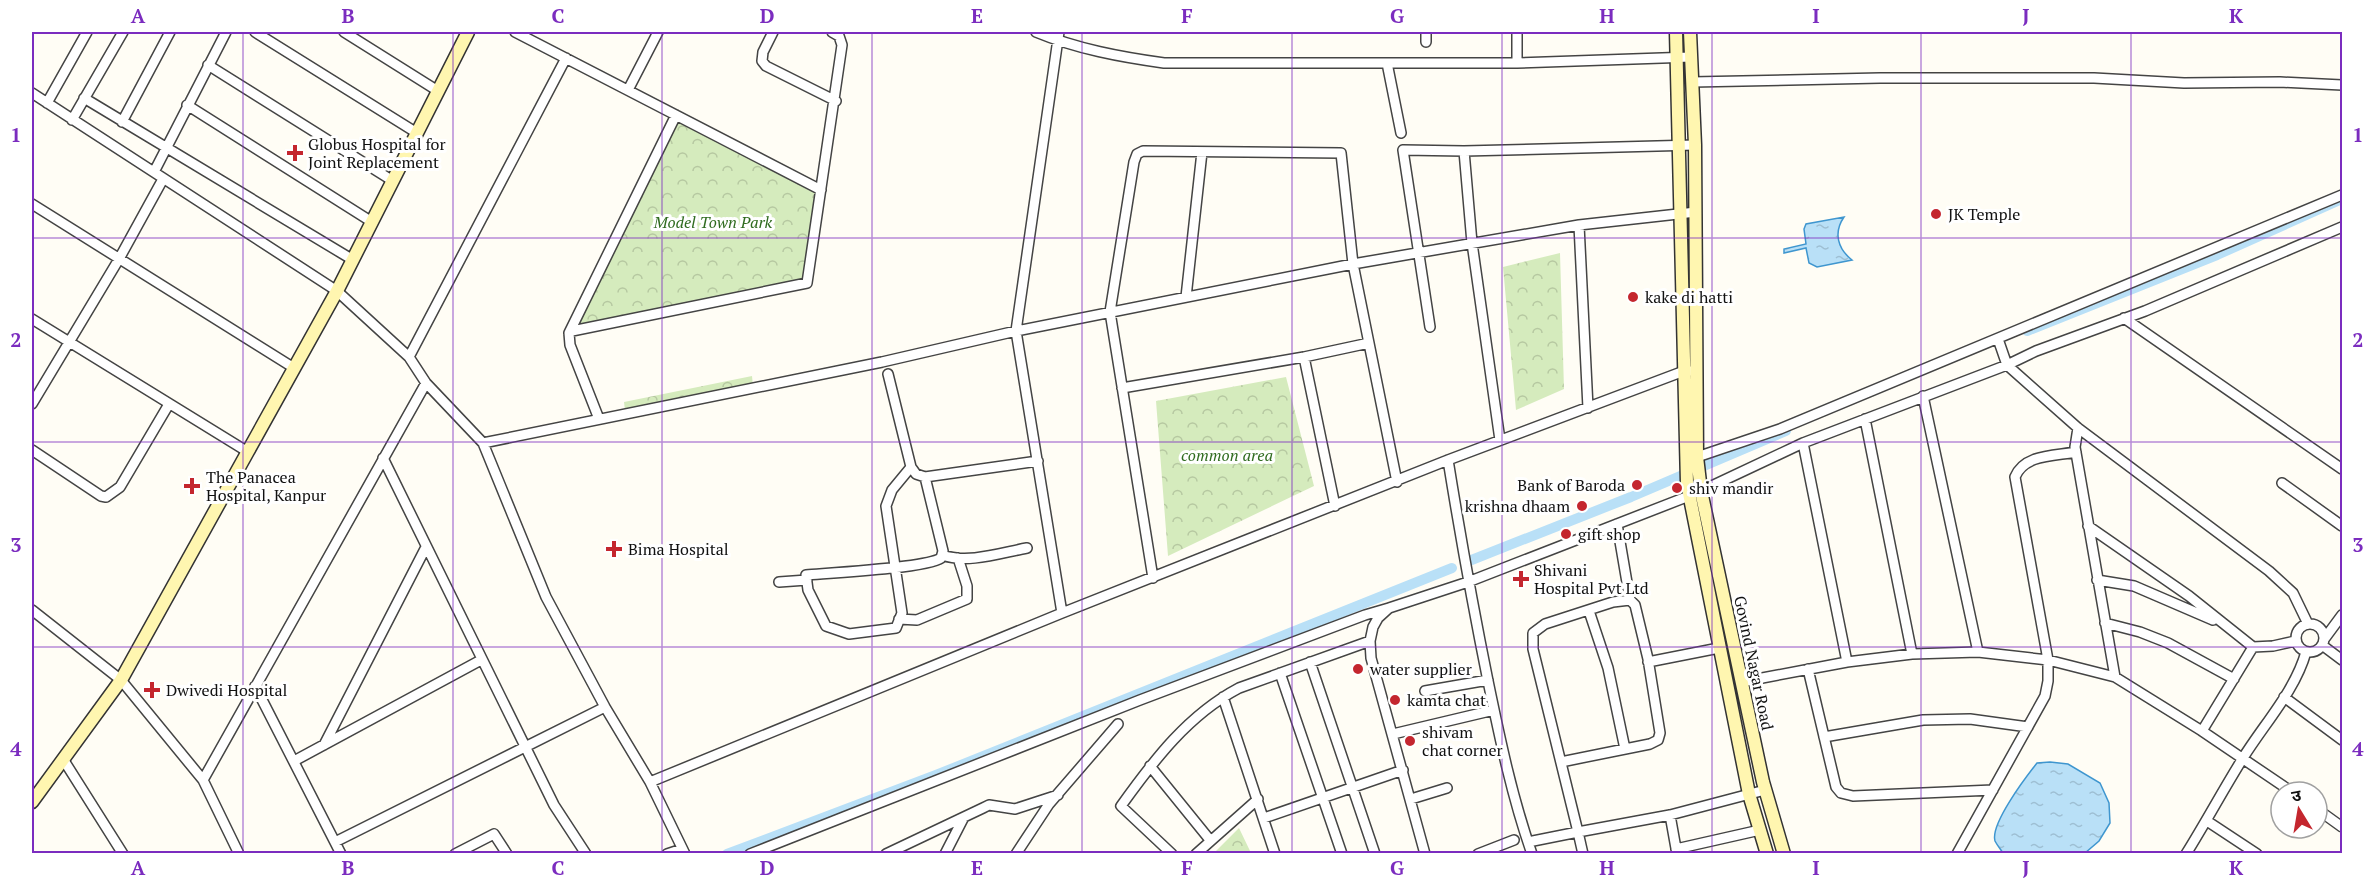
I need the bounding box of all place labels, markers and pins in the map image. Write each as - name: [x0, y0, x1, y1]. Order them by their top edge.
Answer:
- place label: Globus Hospital for Joint Replacement: [308, 133, 446, 173]
- marker: Globus Hospital for Joint Replacement: [286, 144, 304, 162]
- place label: JK Temple: [1948, 203, 2020, 225]
- marker: JK Temple: [1929, 207, 1943, 221]
- place label: kake di hatti: [1645, 286, 1733, 308]
- marker: kake di hatti: [1626, 290, 1640, 304]
- place label: The Panacea Hospital, Kanpur: [206, 466, 327, 506]
- place label: Bank of Baroda: [1517, 474, 1625, 496]
- marker: The Panacea Hospital, Kanpur: [183, 477, 201, 495]
- place label: shiv mandir: [1689, 477, 1774, 499]
- marker: Bank of Baroda: [1630, 478, 1644, 492]
- marker: shiv mandir: [1670, 481, 1684, 495]
- place label: krishna dhaam: [1465, 495, 1570, 517]
- marker: krishna dhaam: [1575, 499, 1589, 513]
- place label: gift shop: [1578, 523, 1641, 545]
- marker: gift shop: [1559, 527, 1573, 541]
- place label: Bima Hospital: [628, 538, 729, 560]
- marker: Bima Hospital: [605, 540, 623, 558]
- place label: Shivani Hospital Pvt Ltd: [1534, 559, 1649, 599]
- marker: Shivani Hospital Pvt Ltd: [1512, 570, 1530, 588]
- place label: water supplier: [1369, 658, 1473, 680]
- marker: water supplier: [1351, 662, 1365, 676]
- place label: Dwivedi Hospital: [166, 679, 288, 701]
- marker: Dwivedi Hospital: [143, 681, 161, 699]
- place label: kamta chat: [1407, 689, 1486, 711]
- marker: kamta chat: [1388, 693, 1402, 707]
- place label: shivam chat corner: [1422, 721, 1503, 761]
- marker: shivam chat corner: [1403, 734, 1417, 748]

